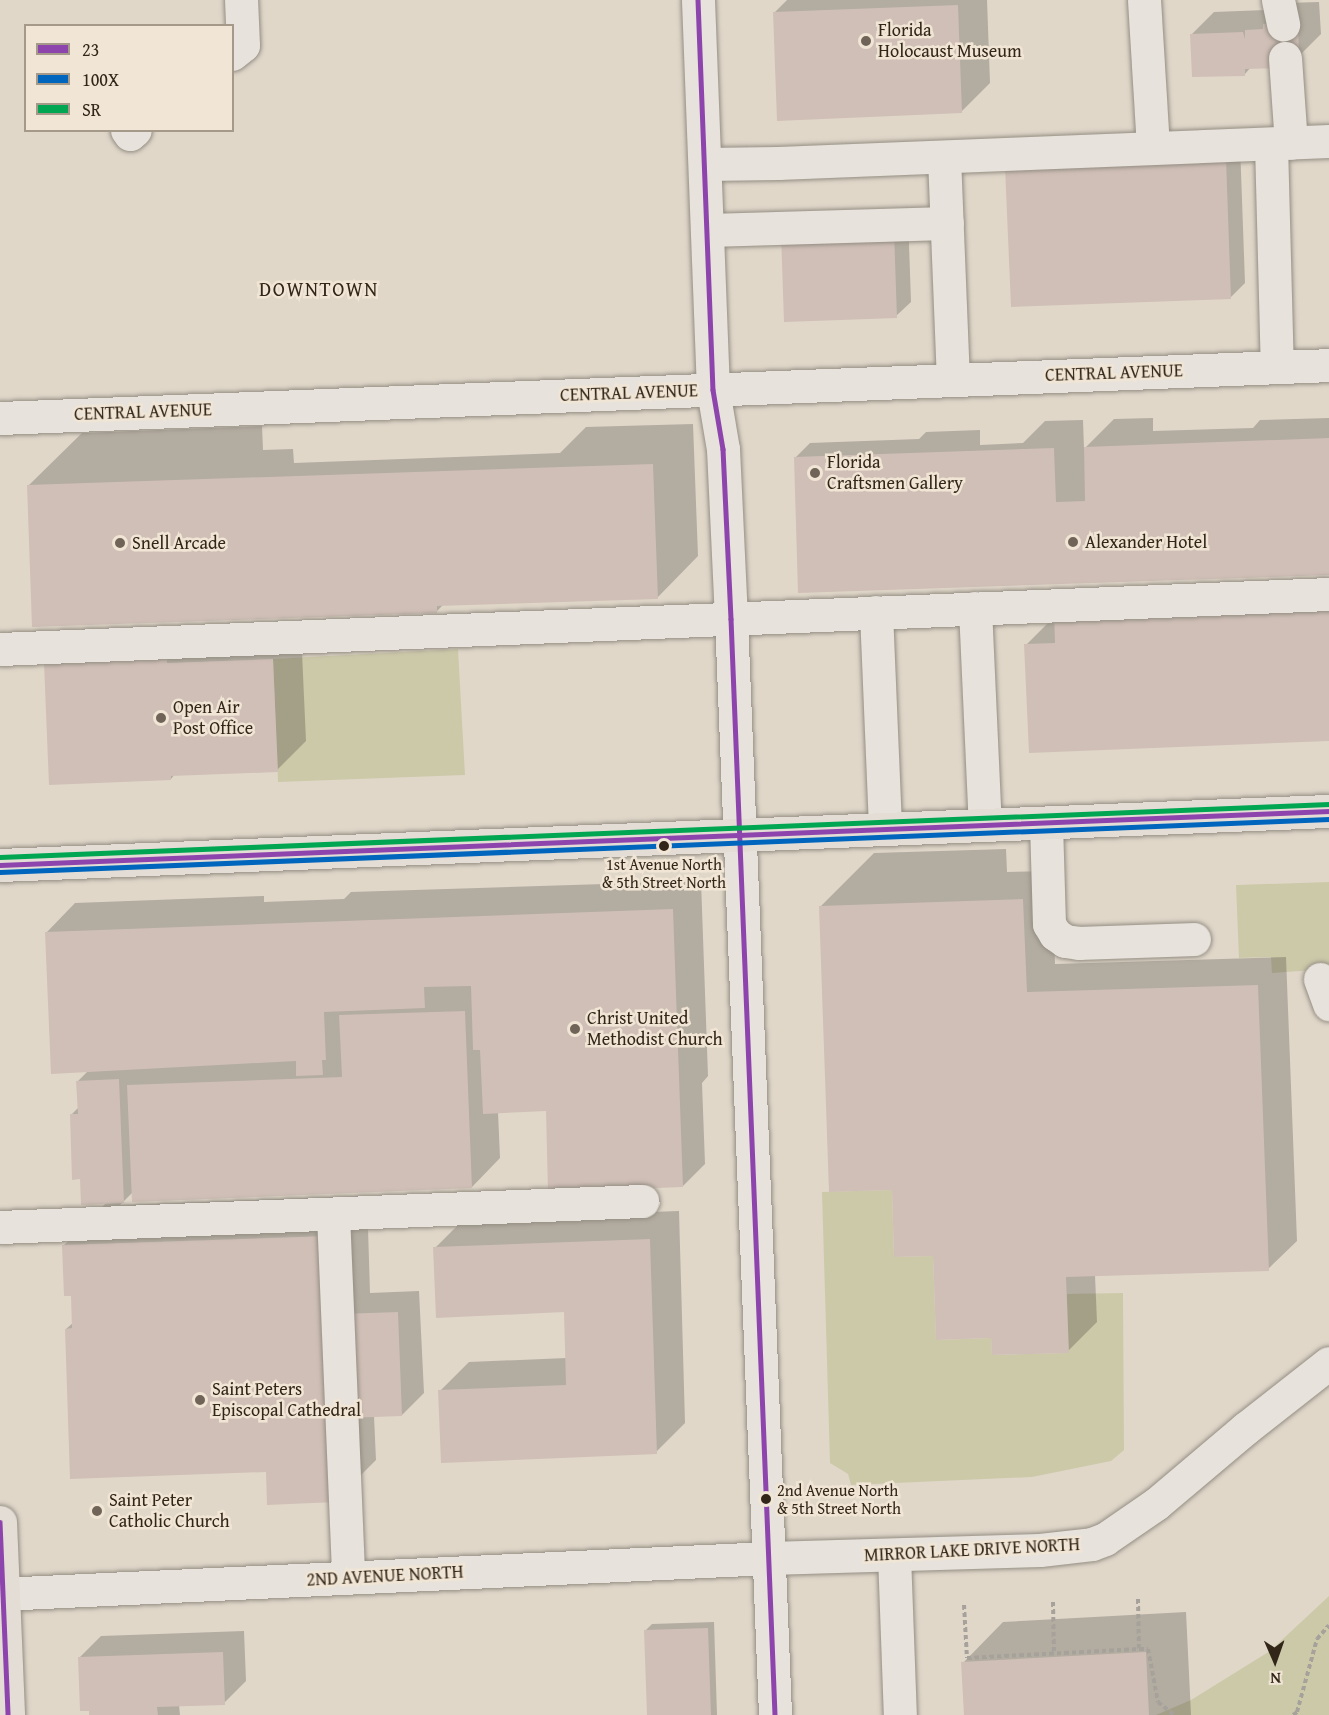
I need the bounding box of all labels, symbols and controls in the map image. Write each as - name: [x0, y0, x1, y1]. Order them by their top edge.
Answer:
- place label: Florida Holocaust Museum: [878, 20, 1022, 63]
- legend: [24, 24, 234, 132]
- marker: Florida Holocaust Museum: [859, 34, 873, 48]
- text: 23: [82, 36, 99, 63]
- text: 100X: [82, 66, 119, 93]
- text: SR: [82, 96, 101, 123]
- district label: DOWNTOWN: [259, 276, 379, 300]
- street label: CENTRAL AVENUE: [1045, 360, 1183, 386]
- street label: CENTRAL AVENUE: [560, 380, 698, 406]
- street label: CENTRAL AVENUE: [74, 399, 212, 425]
- place label: Florida Craftsmen Gallery: [827, 452, 963, 494]
- marker: Florida Craftsmen Gallery: [808, 466, 822, 480]
- place label: Alexander Hotel: [1085, 531, 1207, 553]
- place label: Snell Arcade: [132, 532, 226, 554]
- marker: Alexander Hotel: [1066, 535, 1080, 549]
- marker: Snell Arcade: [113, 536, 127, 550]
- place label: Open Air Post Office: [173, 697, 253, 740]
- marker: Open Air Post Office: [154, 711, 168, 725]
- marker: 1st Avenue North & 5th Street North: [658, 840, 670, 852]
- place label: 1st Avenue North & 5th Street North: [602, 854, 726, 892]
- place label: Christ United Methodist Church: [587, 1008, 723, 1050]
- marker: Christ United Methodist Church: [568, 1022, 582, 1036]
- place label: Saint Peters Episcopal Cathedral: [212, 1379, 361, 1422]
- marker: Saint Peters Episcopal Cathedral: [193, 1393, 207, 1407]
- place label: 2nd Avenue North & 5th Street North: [777, 1480, 901, 1518]
- place label: Saint Peter Catholic Church: [109, 1490, 230, 1532]
- marker: 2nd Avenue North & 5th Street North: [760, 1493, 772, 1505]
- marker: Saint Peter Catholic Church: [90, 1504, 104, 1518]
- street label: MIRROR LAKE DRIVE NORTH: [864, 1534, 1080, 1566]
- street label: 2ND AVENUE NORTH: [306, 1561, 464, 1591]
- north arrow: [1245, 1631, 1305, 1691]
- text: N: [1270, 1667, 1281, 1691]

